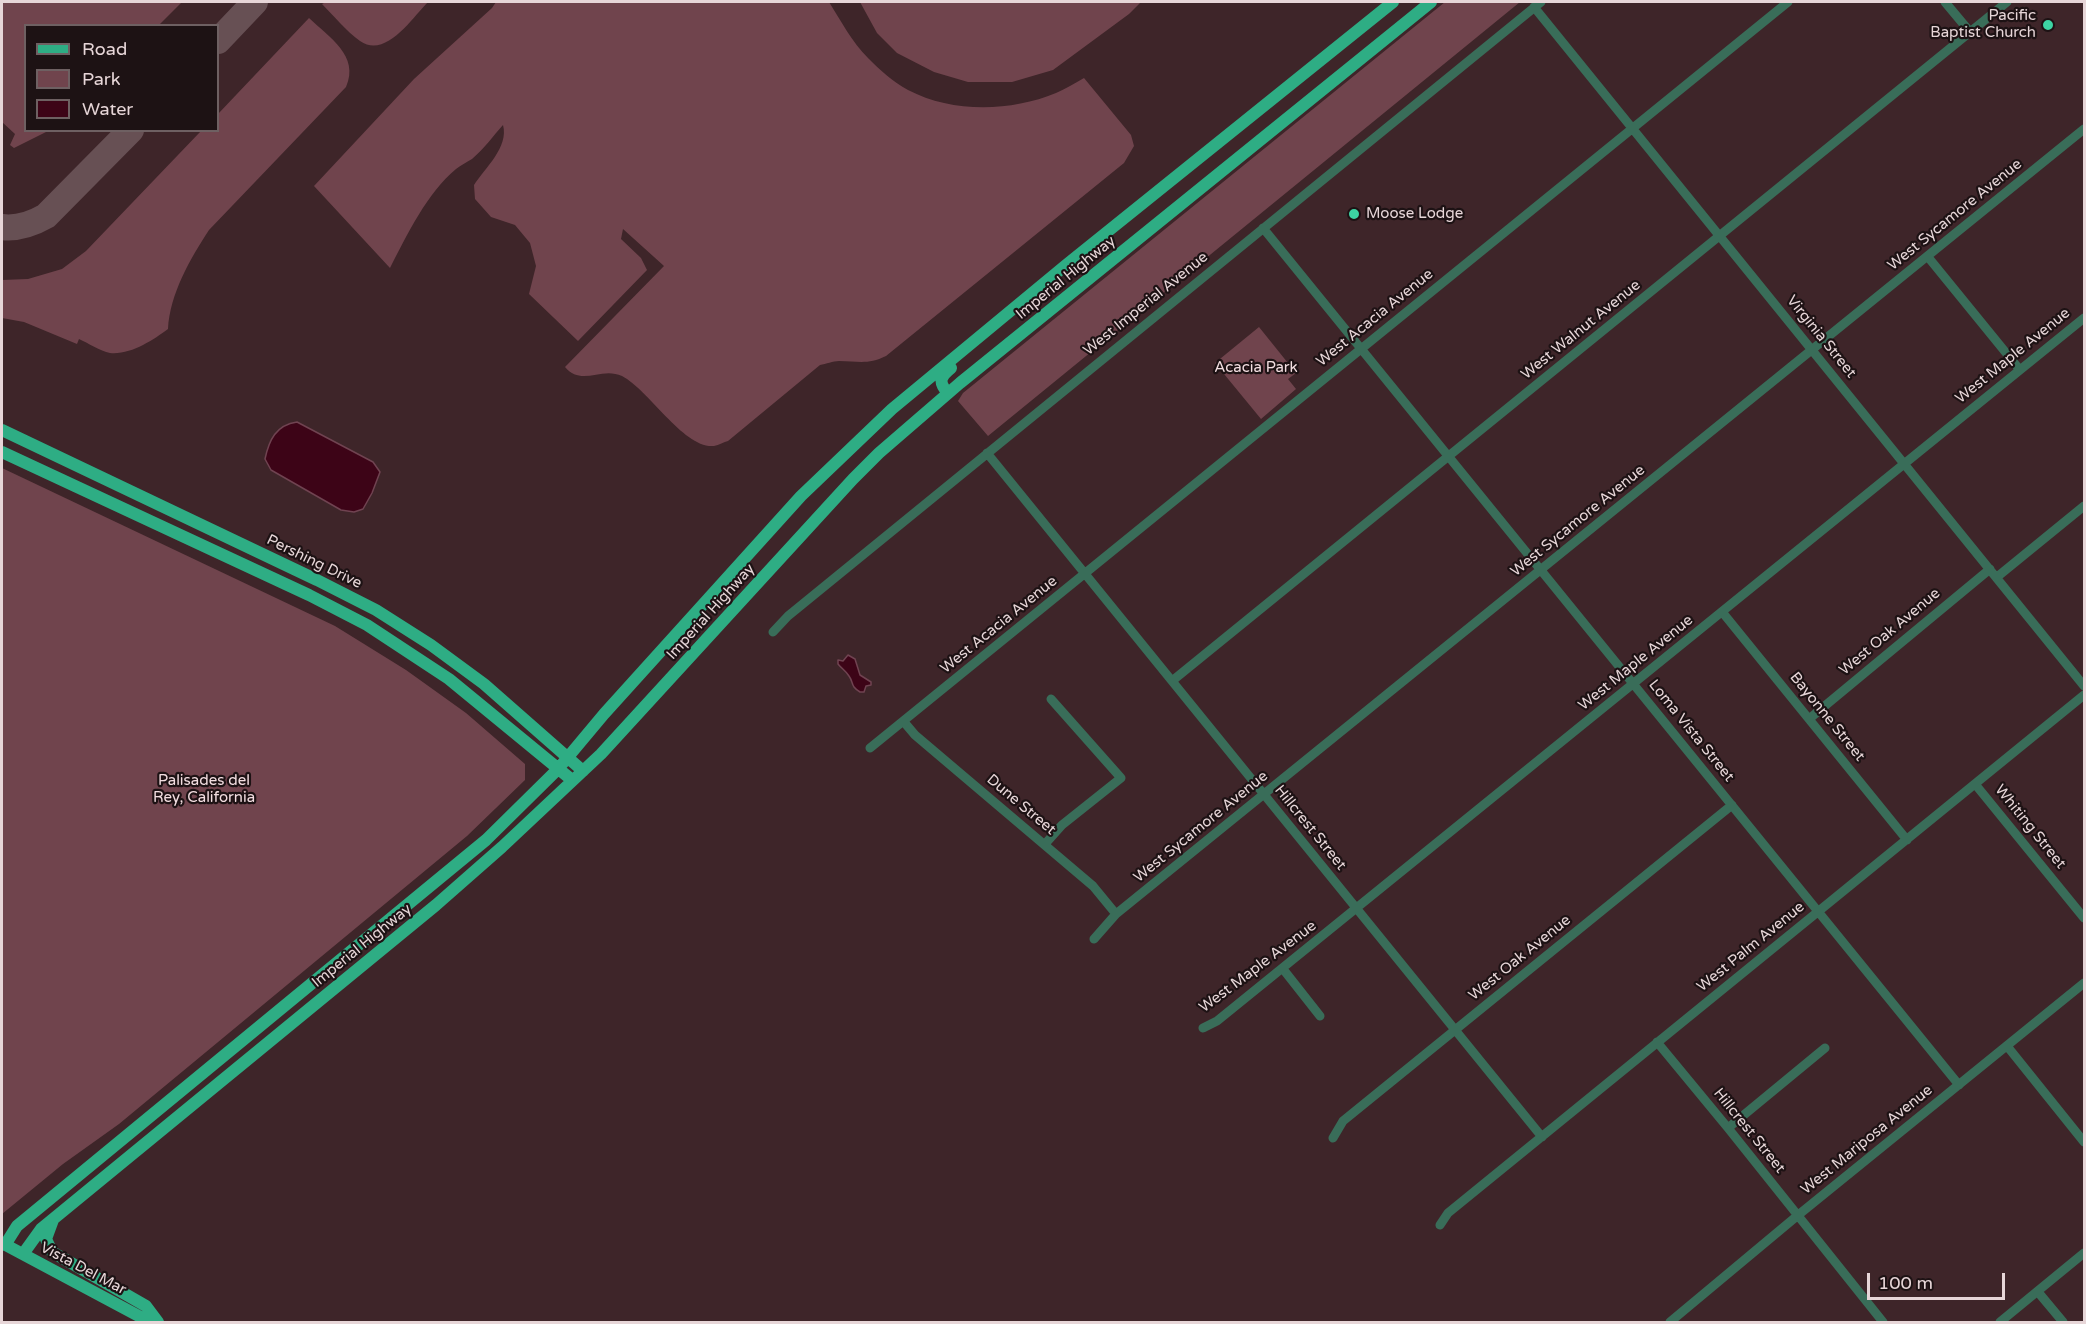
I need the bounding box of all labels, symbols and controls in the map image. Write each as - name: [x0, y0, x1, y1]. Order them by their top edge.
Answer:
- place label: Pacific Baptist Church: [1930, 7, 2036, 42]
- marker: Pacific Baptist Church: [2041, 18, 2055, 32]
- legend: [24, 24, 219, 132]
- text: Road: [82, 38, 127, 60]
- text: Park: [82, 68, 120, 90]
- text: Water: [82, 98, 133, 120]
- street label: West Sycamore Avenue: [1884, 155, 2026, 275]
- place label: Moose Lodge: [1366, 205, 1463, 223]
- marker: Moose Lodge: [1347, 207, 1361, 221]
- street label: Imperial Highway: [1013, 232, 1119, 324]
- street label: West Imperial Avenue: [1080, 248, 1212, 360]
- street label: West Acacia Avenue: [1313, 265, 1437, 371]
- street label: West Walnut Avenue: [1518, 276, 1644, 384]
- street label: Virginia Street: [1782, 292, 1860, 382]
- street label: West Maple Avenue: [1952, 304, 2074, 408]
- park label: Acacia Park: [1214, 359, 1298, 377]
- street label: West Sycamore Avenue: [1507, 461, 1649, 581]
- street label: Pershing Drive: [263, 531, 365, 593]
- street label: Imperial Highway: [663, 560, 759, 664]
- street label: West Acacia Avenue: [937, 572, 1061, 678]
- street label: West Oak Avenue: [1836, 585, 1944, 679]
- street label: West Maple Avenue: [1575, 611, 1697, 715]
- street label: Bayonne Street: [1786, 669, 1868, 765]
- street label: Loma Vista Street: [1644, 676, 1738, 786]
- street label: West Sycamore Avenue: [1130, 767, 1272, 887]
- street label: Dune Street: [983, 771, 1059, 839]
- park label: Palisades del Rey, California: [153, 772, 255, 807]
- street label: Whiting Street: [1991, 781, 2069, 873]
- street label: Hillcrest Street: [1270, 782, 1350, 874]
- street label: West Palm Avenue: [1694, 898, 1808, 996]
- street label: Imperial Highway: [309, 900, 415, 992]
- street label: West Oak Avenue: [1465, 911, 1575, 1005]
- street label: West Maple Avenue: [1196, 917, 1320, 1017]
- street label: West Mariposa Avenue: [1798, 1081, 1936, 1199]
- street label: Hillcrest Street: [1709, 1085, 1789, 1177]
- street label: Vista Del Mar: [37, 1239, 129, 1299]
- scale bar: [1870, 1261, 2008, 1299]
- text: 100 m: [1878, 1272, 1933, 1294]

